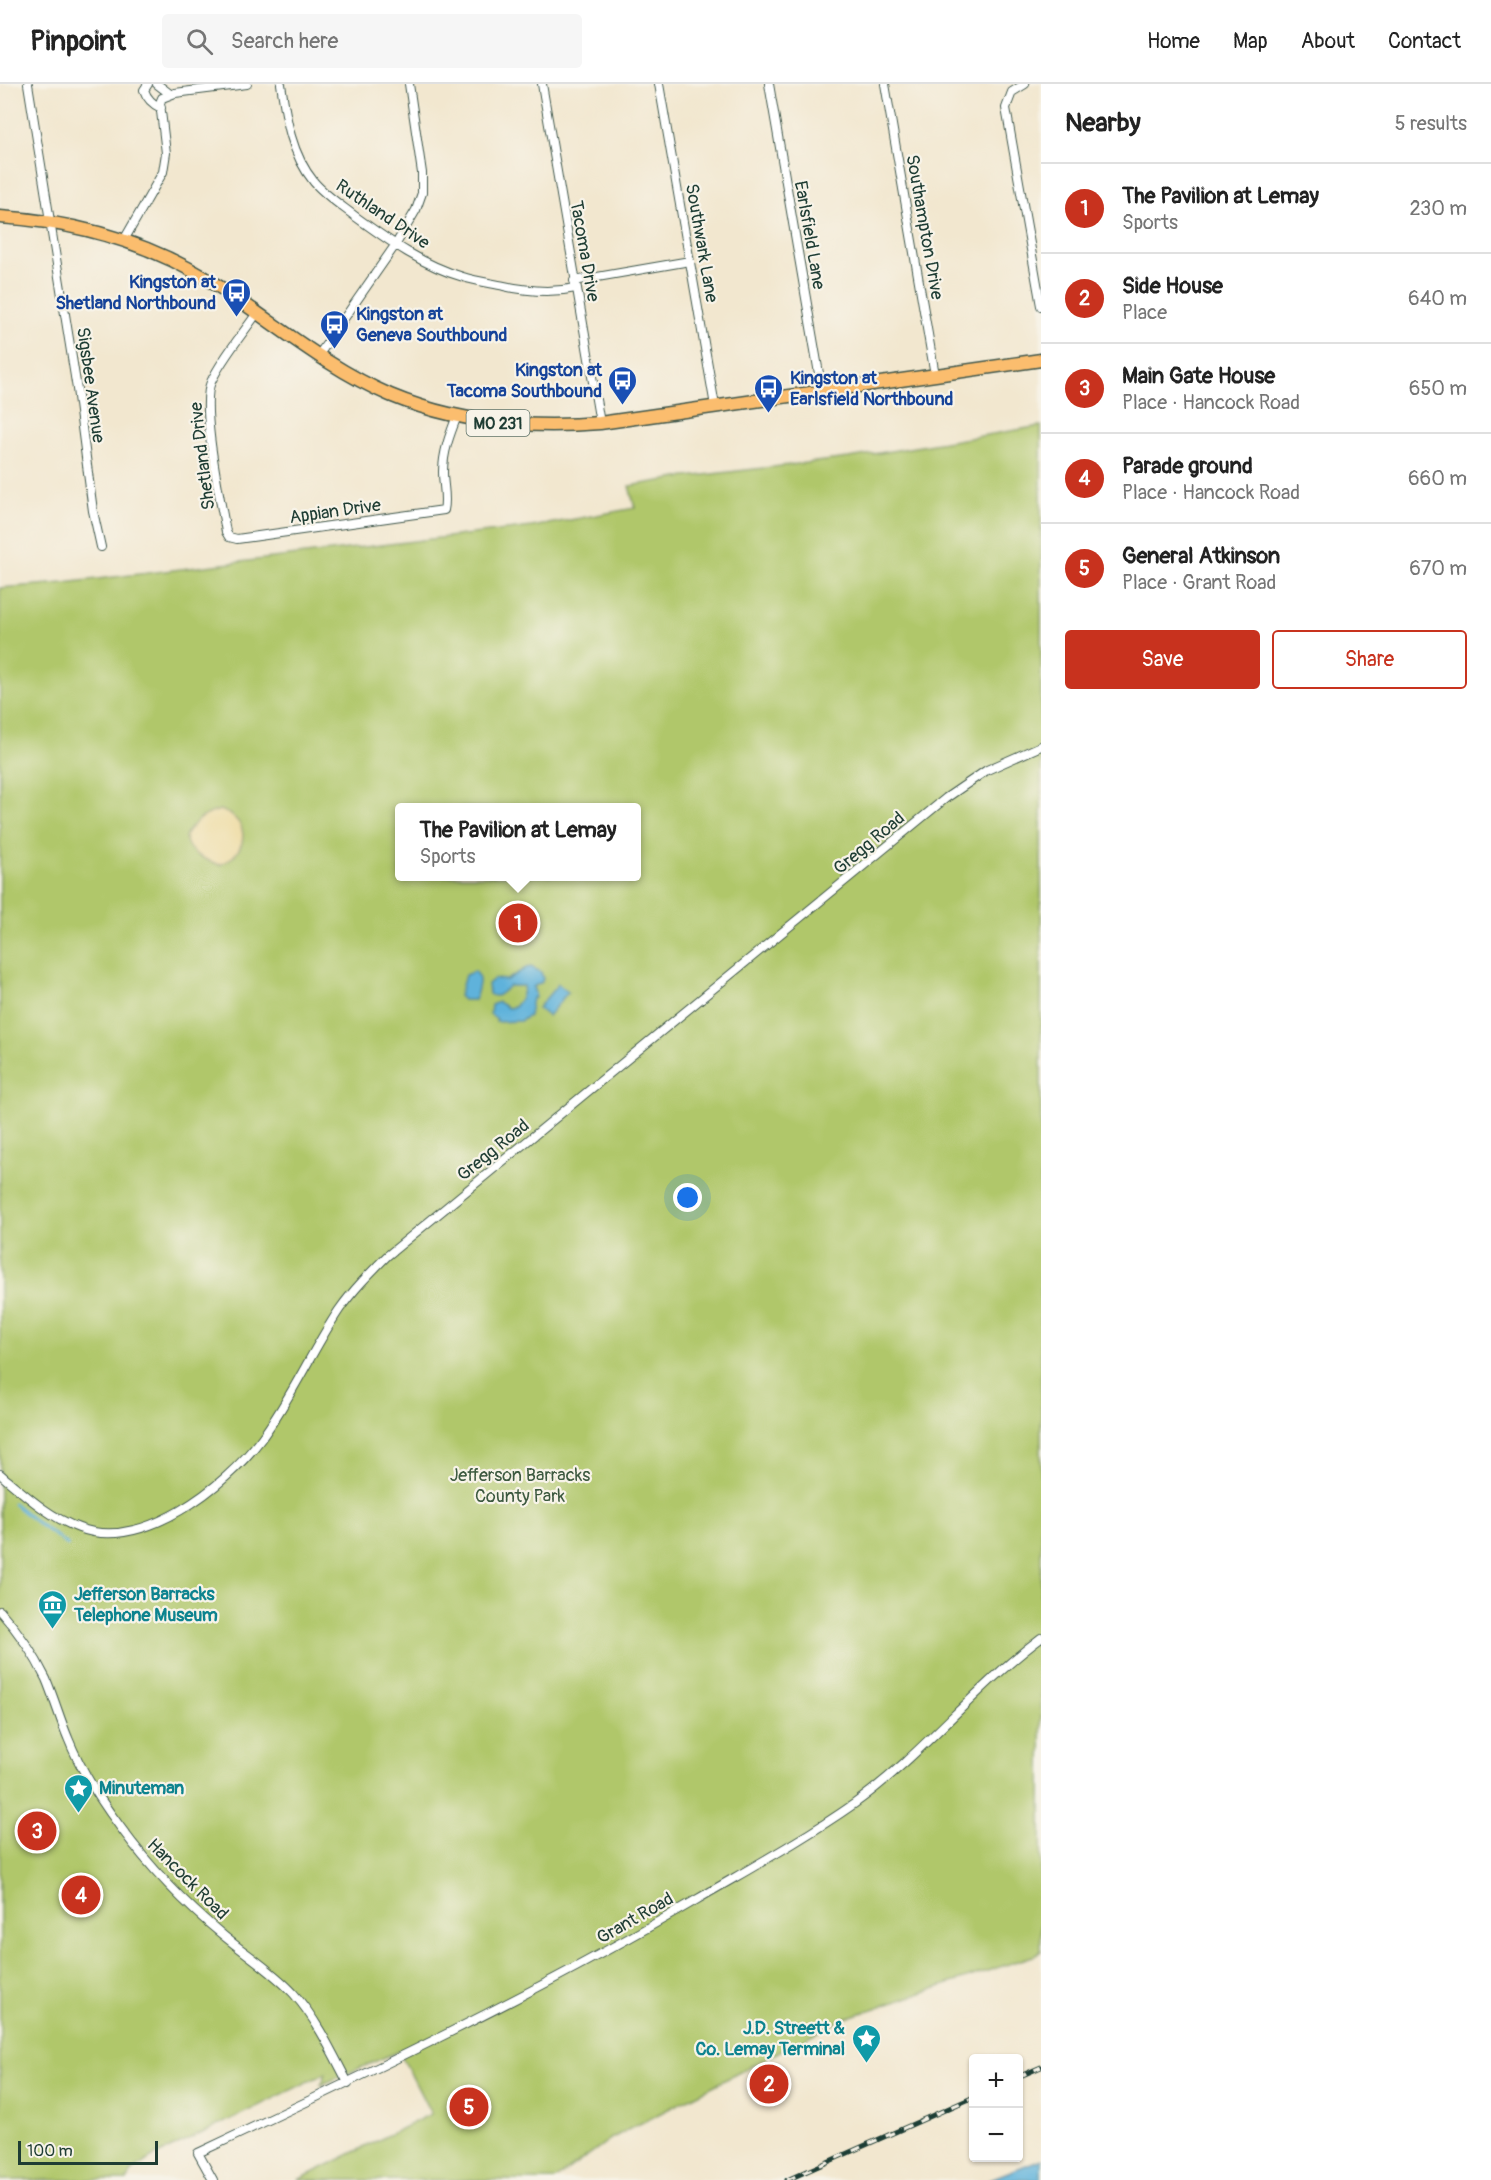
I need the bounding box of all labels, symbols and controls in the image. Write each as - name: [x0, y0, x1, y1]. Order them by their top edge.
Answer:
- search box: [162, 14, 582, 68]
- text: Pinpoint: [30, 24, 126, 59]
- icon: search: [183, 25, 216, 58]
- text: Search here: [231, 27, 338, 55]
- text: Home: [1147, 28, 1200, 55]
- text: Map: [1233, 28, 1268, 55]
- text: About: [1301, 28, 1355, 55]
- text: Contact: [1388, 28, 1461, 55]
- text: Nearby: [1065, 107, 1141, 139]
- text: 5 results: [1395, 111, 1467, 136]
- street label: Southampton Drive: [900, 153, 949, 302]
- street label: Ruthland Drive: [331, 175, 434, 254]
- street label: Earlsfield Lane: [789, 179, 830, 291]
- street label: Southwark Lane: [680, 182, 723, 304]
- text: The Pavilion at Lemay: [1122, 182, 1319, 210]
- text: 1: [1081, 196, 1088, 221]
- text: 230 m: [1410, 196, 1467, 221]
- street label: Tacoma Drive: [564, 199, 605, 304]
- text: Sports: [1122, 210, 1178, 235]
- place label: Kingston at Shetland Northbound: [55, 271, 217, 315]
- text: Side House: [1122, 272, 1223, 300]
- bus stop icon: Kingston at Shetland Northbound: [221, 276, 253, 318]
- text: 2: [1079, 286, 1090, 311]
- text: 640 m: [1408, 286, 1467, 311]
- text: Place: [1122, 300, 1167, 325]
- place label: Kingston at Geneva Southbound: [356, 303, 508, 347]
- bus stop icon: Kingston at Geneva Southbound: [319, 308, 351, 350]
- street label: Sigsbee Avenue: [71, 326, 110, 445]
- place label: Kingston at Tacoma Southbound: [446, 359, 603, 403]
- text: Main Gate House: [1122, 362, 1275, 390]
- bus stop icon: Kingston at Tacoma Southbound: [607, 364, 639, 406]
- place label: Kingston at Earlsfield Northbound: [790, 367, 954, 411]
- bus stop icon: Kingston at Earlsfield Northbound: [753, 372, 785, 414]
- text: 3: [1079, 376, 1090, 401]
- text: 650 m: [1409, 376, 1467, 401]
- text: Place · Hancock Road: [1122, 390, 1300, 415]
- street label: Shetland Drive: [184, 401, 221, 511]
- road number: MO 231: [466, 410, 530, 436]
- text: Parade ground: [1122, 452, 1253, 480]
- text: 4: [1079, 466, 1090, 491]
- text: 660 m: [1408, 466, 1467, 491]
- text: Place · Hancock Road: [1122, 480, 1300, 505]
- street label: Appian Drive: [288, 494, 382, 529]
- text: General Atkinson: [1122, 542, 1280, 570]
- text: 5: [1079, 556, 1090, 581]
- text: 670 m: [1409, 556, 1467, 581]
- text: Place · Grant Road: [1122, 570, 1276, 595]
- button: Save: [1065, 630, 1260, 689]
- button: Share: [1272, 630, 1467, 689]
- popup: [395, 803, 641, 881]
- street label: Gregg Road: [829, 807, 910, 880]
- text: The Pavilion at Lemay: [420, 816, 616, 844]
- text: Sports: [420, 844, 476, 869]
- pin: 1: [498, 900, 538, 946]
- street label: Gregg Road: [453, 1114, 534, 1186]
- your location: [673, 1183, 702, 1212]
- park label: Jefferson Barracks County Park: [450, 1464, 590, 1508]
- place label: Jefferson Barracks Telephone Museum: [73, 1583, 218, 1627]
- museum icon: Jefferson Barracks Telephone Museum: [37, 1588, 69, 1630]
- place icon: Minuteman: [62, 1772, 94, 1814]
- place label: Minuteman: [99, 1777, 184, 1800]
- pin: 3: [18, 1808, 57, 1854]
- street label: Hancock Road: [142, 1834, 233, 1925]
- pin: 4: [62, 1872, 100, 1918]
- street label: Grant Road: [593, 1887, 678, 1950]
- place label: J.D. Streett & Co. Lemay Terminal: [696, 2017, 845, 2061]
- place icon: J.D. Streett & Co. Lemay Terminal: [850, 2022, 882, 2064]
- map controls: [969, 2054, 1023, 2162]
- button: +: [969, 2054, 1023, 2108]
- pin: 2: [750, 2062, 788, 2106]
- pin: 5: [450, 2084, 488, 2130]
- button: −: [969, 2108, 1023, 2162]
- scale bar: [18, 2138, 158, 2166]
- text: 100 m: [27, 2141, 73, 2161]

